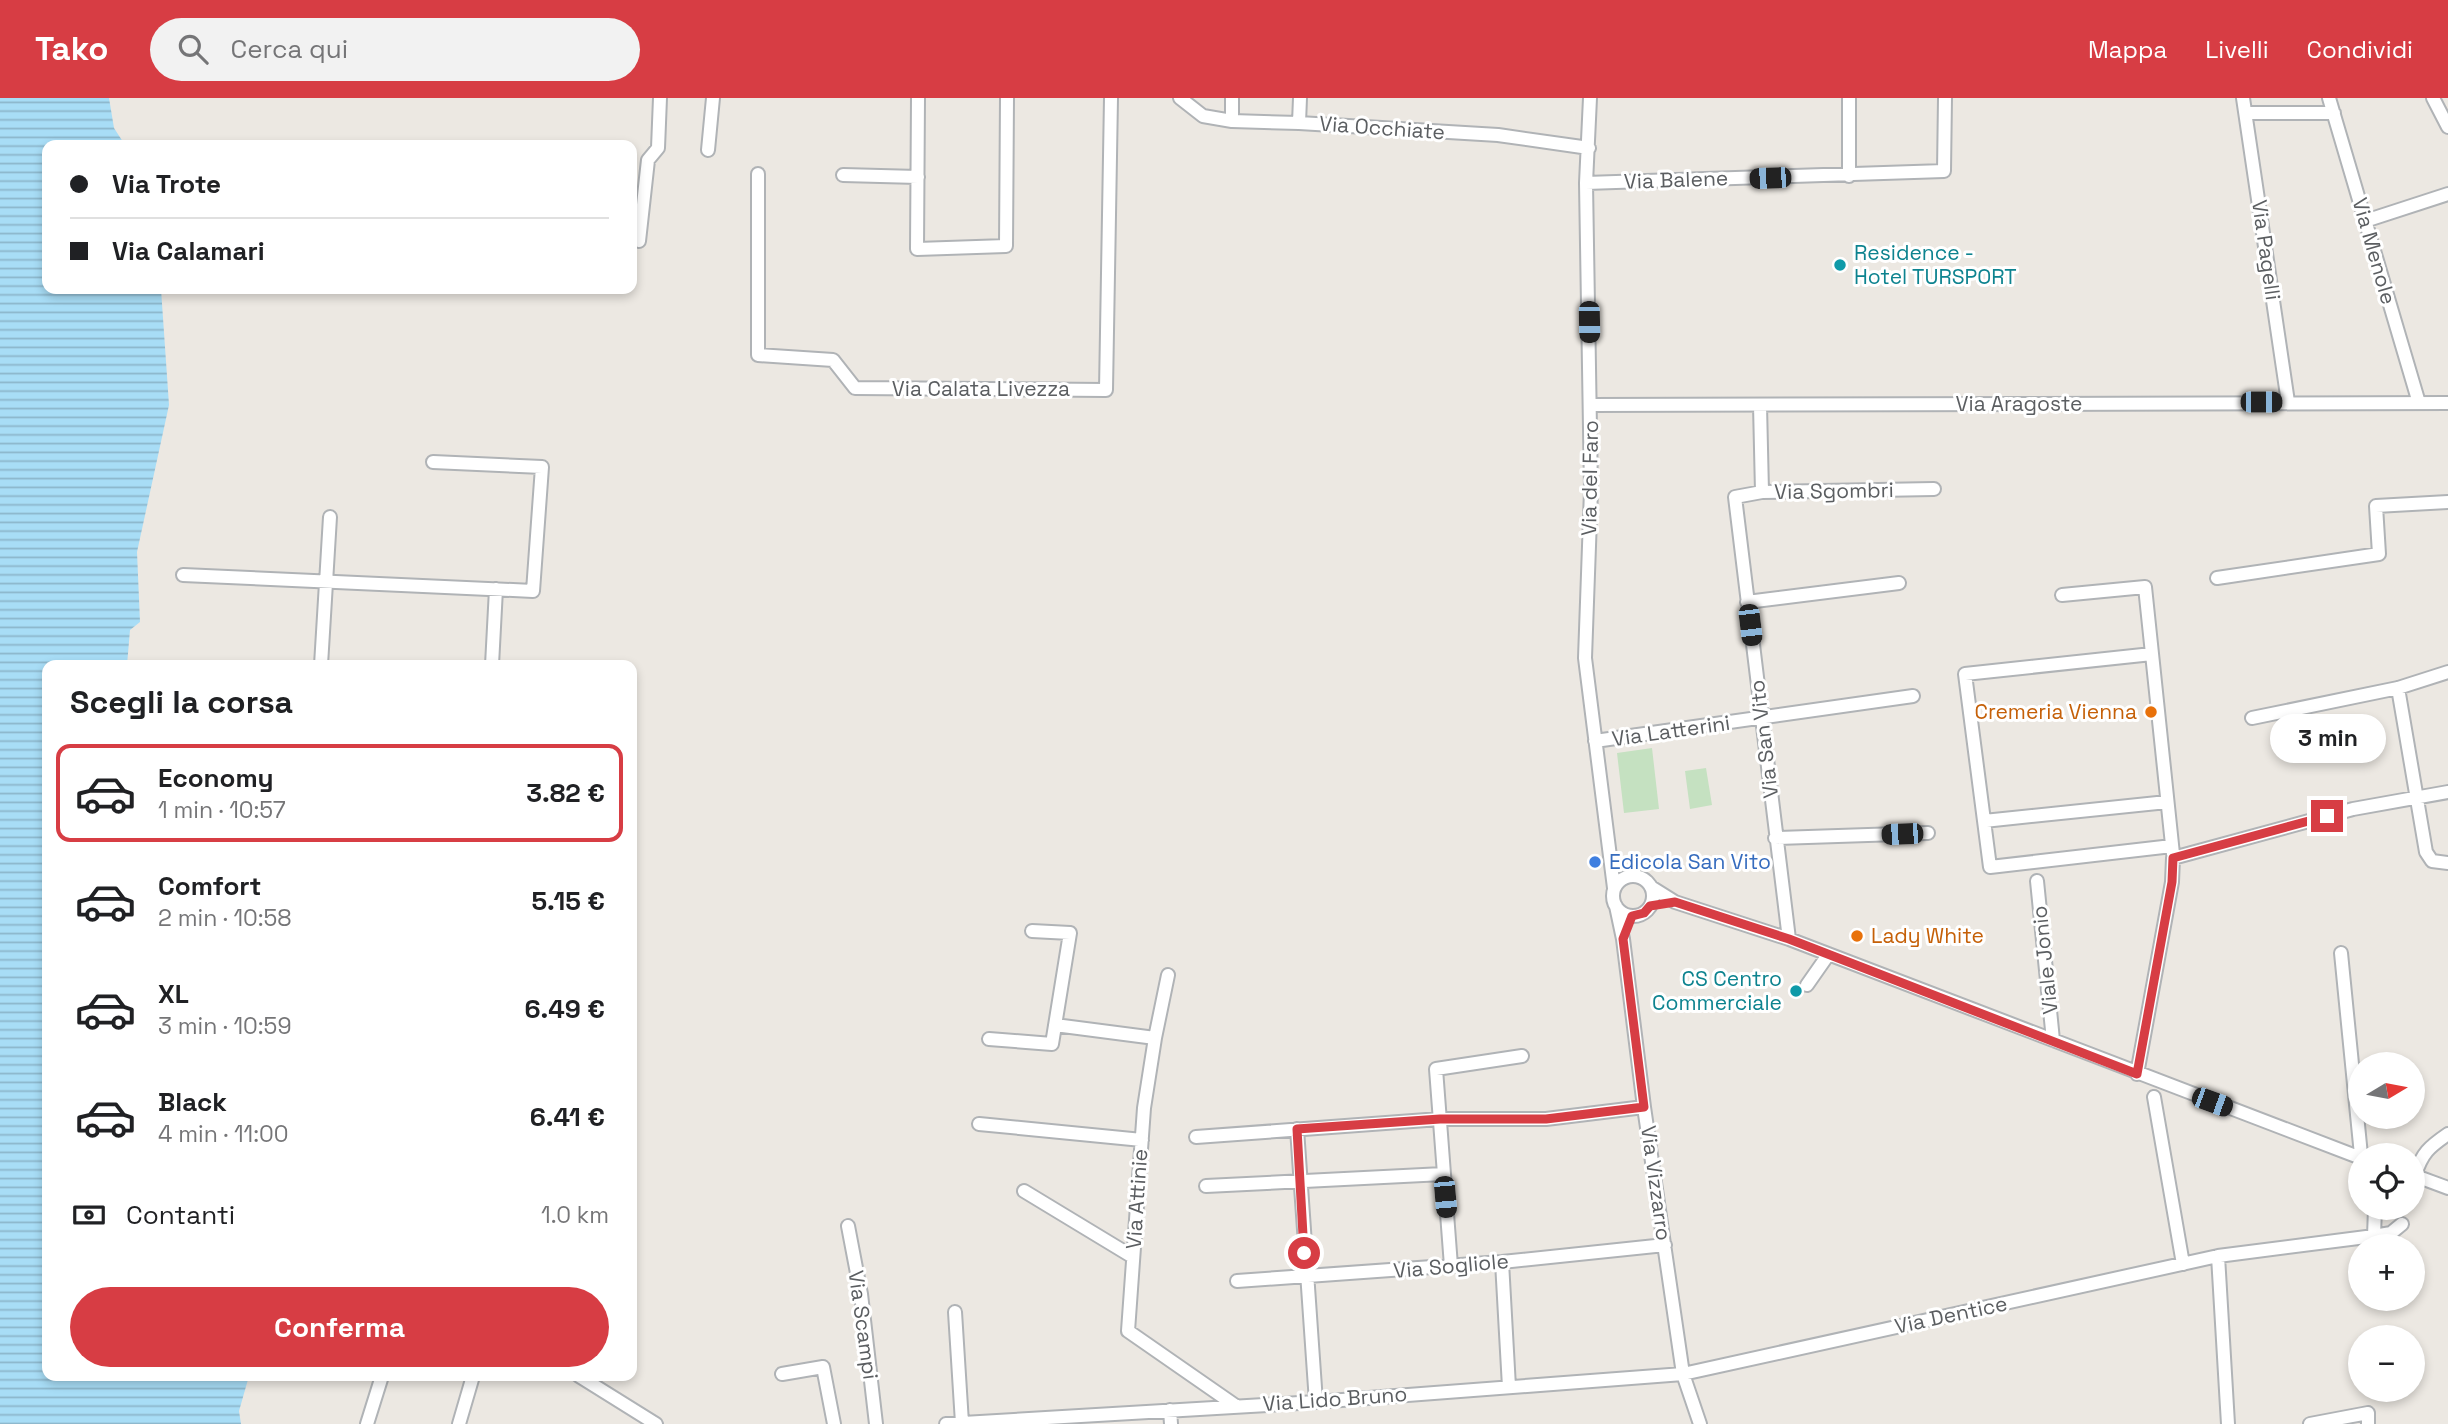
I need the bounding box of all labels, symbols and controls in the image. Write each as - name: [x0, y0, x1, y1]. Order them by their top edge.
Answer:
- search box: [150, 18, 640, 81]
- text: Tako: [35, 28, 108, 70]
- icon: search: [174, 30, 212, 68]
- text: Cerca qui: [230, 32, 348, 66]
- text: Mappa: [2088, 34, 2167, 65]
- text: Livelli: [2205, 34, 2269, 65]
- text: Condividi: [2307, 34, 2413, 65]
- street label: Via Occhiate: [1318, 110, 1446, 145]
- street label: Via Balene: [1623, 164, 1729, 195]
- text: Via Trote: [112, 167, 221, 201]
- car: [1749, 167, 1792, 189]
- street label: Via Menole: [2346, 194, 2403, 307]
- street label: Via Pagelli: [2246, 198, 2287, 302]
- text: Via Calamari: [112, 234, 265, 268]
- place label: Residence - Hotel TURSPORT: [1854, 239, 2017, 290]
- marker: Residence - Hotel TURSPORT: [1832, 257, 1848, 273]
- car: [1579, 301, 1600, 343]
- street label: Via Calata Livezza: [892, 375, 1070, 402]
- street label: Via Aragoste: [1956, 390, 2082, 417]
- car: [2241, 392, 2283, 413]
- street label: Via del Faro: [1575, 420, 1604, 536]
- street label: Via Sgombri: [1774, 476, 1894, 505]
- car: [1738, 603, 1763, 647]
- street label: Via San Vito: [1743, 678, 1784, 800]
- text: Scegli la corsa: [70, 682, 293, 722]
- place label: Cremeria Vienna: [1974, 698, 2137, 725]
- marker: Cremeria Vienna: [2143, 704, 2159, 720]
- street label: Via Latterini: [1610, 709, 1732, 752]
- callout: 3 min: [2269, 714, 2385, 764]
- text: 3 min: [2298, 723, 2358, 753]
- text: Economy: [158, 761, 274, 795]
- icon: car: [74, 762, 137, 825]
- text: 3.82 €: [526, 776, 605, 810]
- text: 1 min · 10:57: [158, 795, 286, 825]
- route end: [2311, 800, 2343, 832]
- car: [1881, 823, 1924, 845]
- place label: Edicola San Vito: [1609, 848, 1771, 875]
- marker: Edicola San Vito: [1587, 854, 1603, 870]
- text: Comfort: [158, 869, 261, 903]
- icon: car: [74, 870, 137, 933]
- text: 5.15 €: [531, 884, 605, 918]
- text: 2 min · 10:58: [158, 903, 292, 933]
- street label: Viale Jonio: [2025, 904, 2064, 1016]
- place label: Lady White: [1871, 922, 1984, 949]
- marker: Lady White: [1849, 928, 1865, 944]
- place label: CS Centro Commerciale: [1652, 965, 1782, 1016]
- text: XL: [158, 977, 189, 1011]
- icon: car: [74, 978, 137, 1041]
- marker: CS Centro Commerciale: [1788, 983, 1804, 999]
- text: 6.49 €: [524, 992, 605, 1026]
- text: 3 min · 10:59: [158, 1011, 291, 1041]
- north arrow: [2348, 1052, 2426, 1129]
- map controls: [2348, 1052, 2425, 1402]
- text: Black: [158, 1085, 227, 1119]
- car: [2189, 1085, 2236, 1119]
- icon: car: [74, 1086, 137, 1149]
- text: 6.41 €: [530, 1100, 605, 1134]
- text: 4 min · 11:00: [158, 1119, 288, 1149]
- street label: Via Vizzarro: [1635, 1124, 1678, 1242]
- button: locate: [2348, 1143, 2425, 1220]
- street label: Via Attinie: [1120, 1148, 1153, 1250]
- car: [1433, 1175, 1458, 1219]
- icon: cash: [70, 1196, 108, 1234]
- text: Contanti: [126, 1198, 235, 1232]
- text: 1.0 km: [541, 1200, 609, 1230]
- button: +: [2348, 1234, 2425, 1311]
- route start: [1288, 1237, 1320, 1269]
- street label: Via Sogliole: [1392, 1247, 1510, 1284]
- street label: Via Scampi: [842, 1269, 885, 1381]
- button: Conferma: [70, 1287, 609, 1367]
- street label: Via Dentice: [1892, 1289, 2010, 1340]
- button: −: [2348, 1325, 2425, 1402]
- street label: Via Lido Bruno: [1262, 1380, 1408, 1417]

